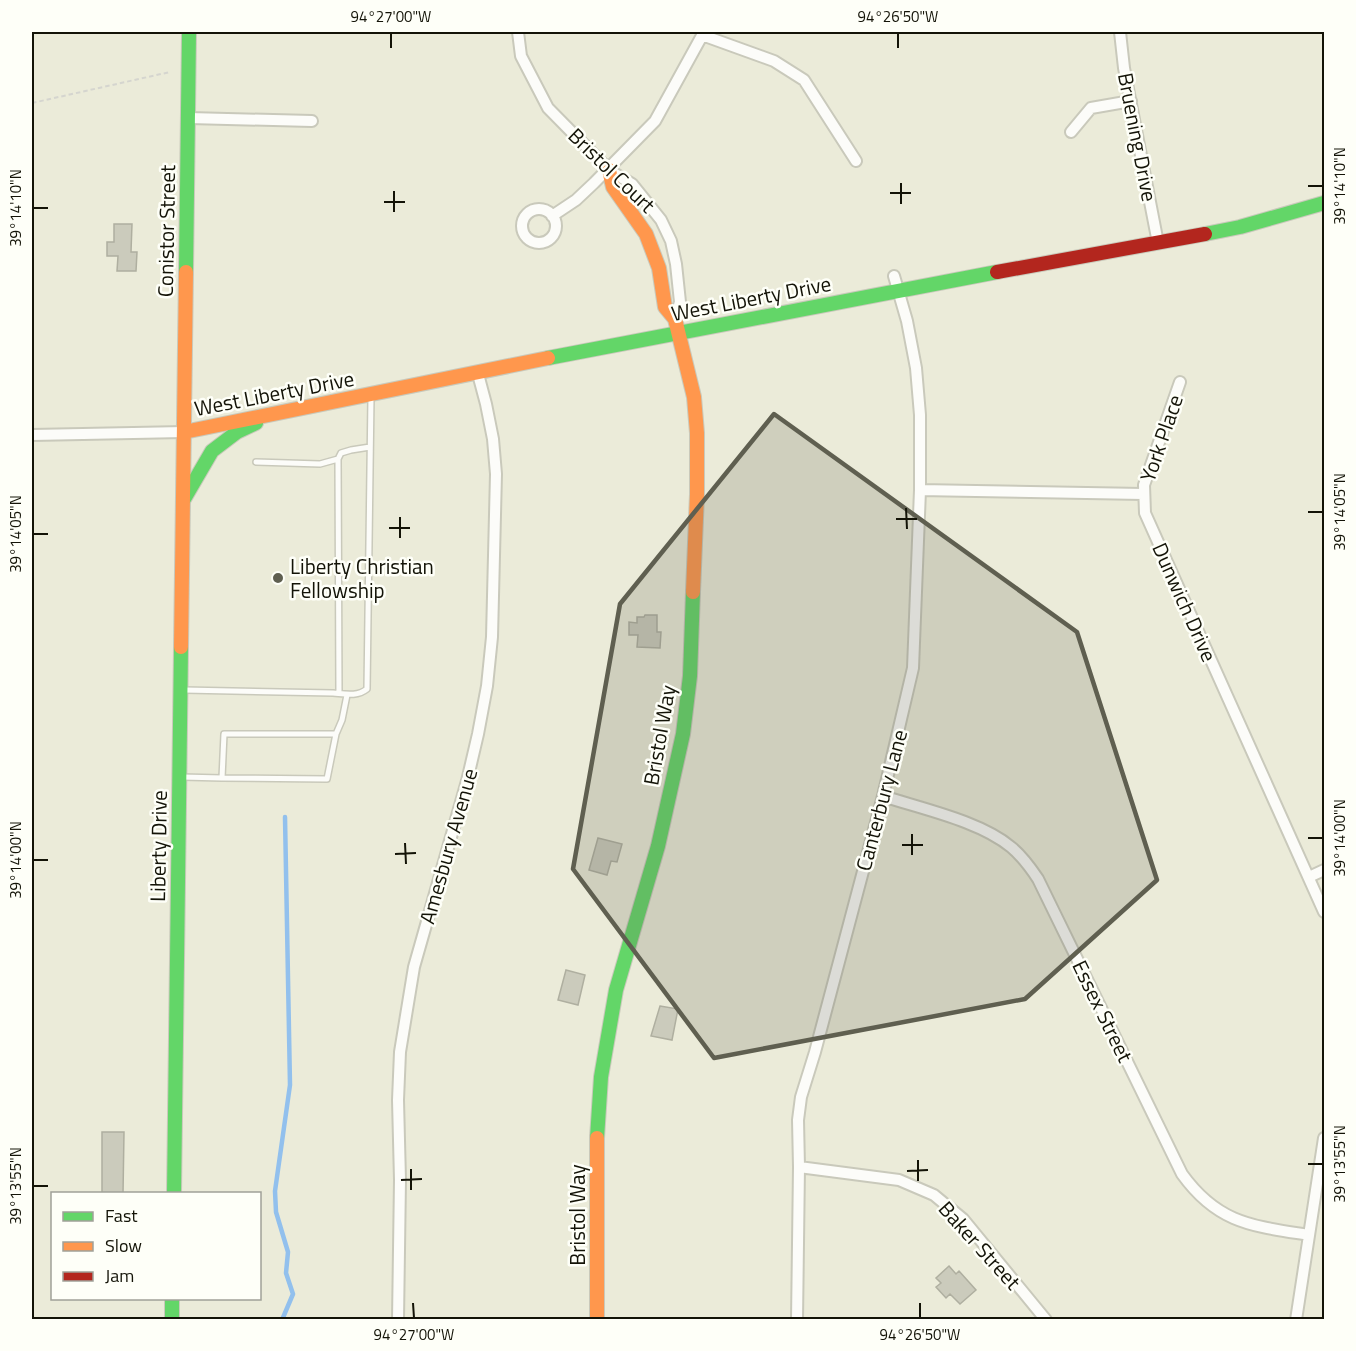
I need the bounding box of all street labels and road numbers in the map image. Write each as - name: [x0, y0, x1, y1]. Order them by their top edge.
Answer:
- street label: Bruening Drive: [1110, 70, 1166, 204]
- street label: Bristol Court: [561, 120, 663, 220]
- street label: Conistor Street: [149, 164, 183, 297]
- street label: West Liberty Drive: [668, 267, 834, 329]
- street label: West Liberty Drive: [191, 362, 357, 424]
- street label: York Place: [1131, 390, 1191, 486]
- street label: Dunwich Drive: [1144, 537, 1226, 667]
- street label: Bristol Way: [634, 682, 684, 788]
- street label: Canterbury Lane: [847, 726, 915, 874]
- street label: Amesbury Avenue: [411, 765, 485, 927]
- street label: Liberty Drive: [141, 790, 175, 902]
- street label: Essex Street: [1065, 955, 1142, 1068]
- street label: Bristol Way: [561, 1164, 593, 1266]
- street label: Baker Street: [931, 1193, 1029, 1297]

